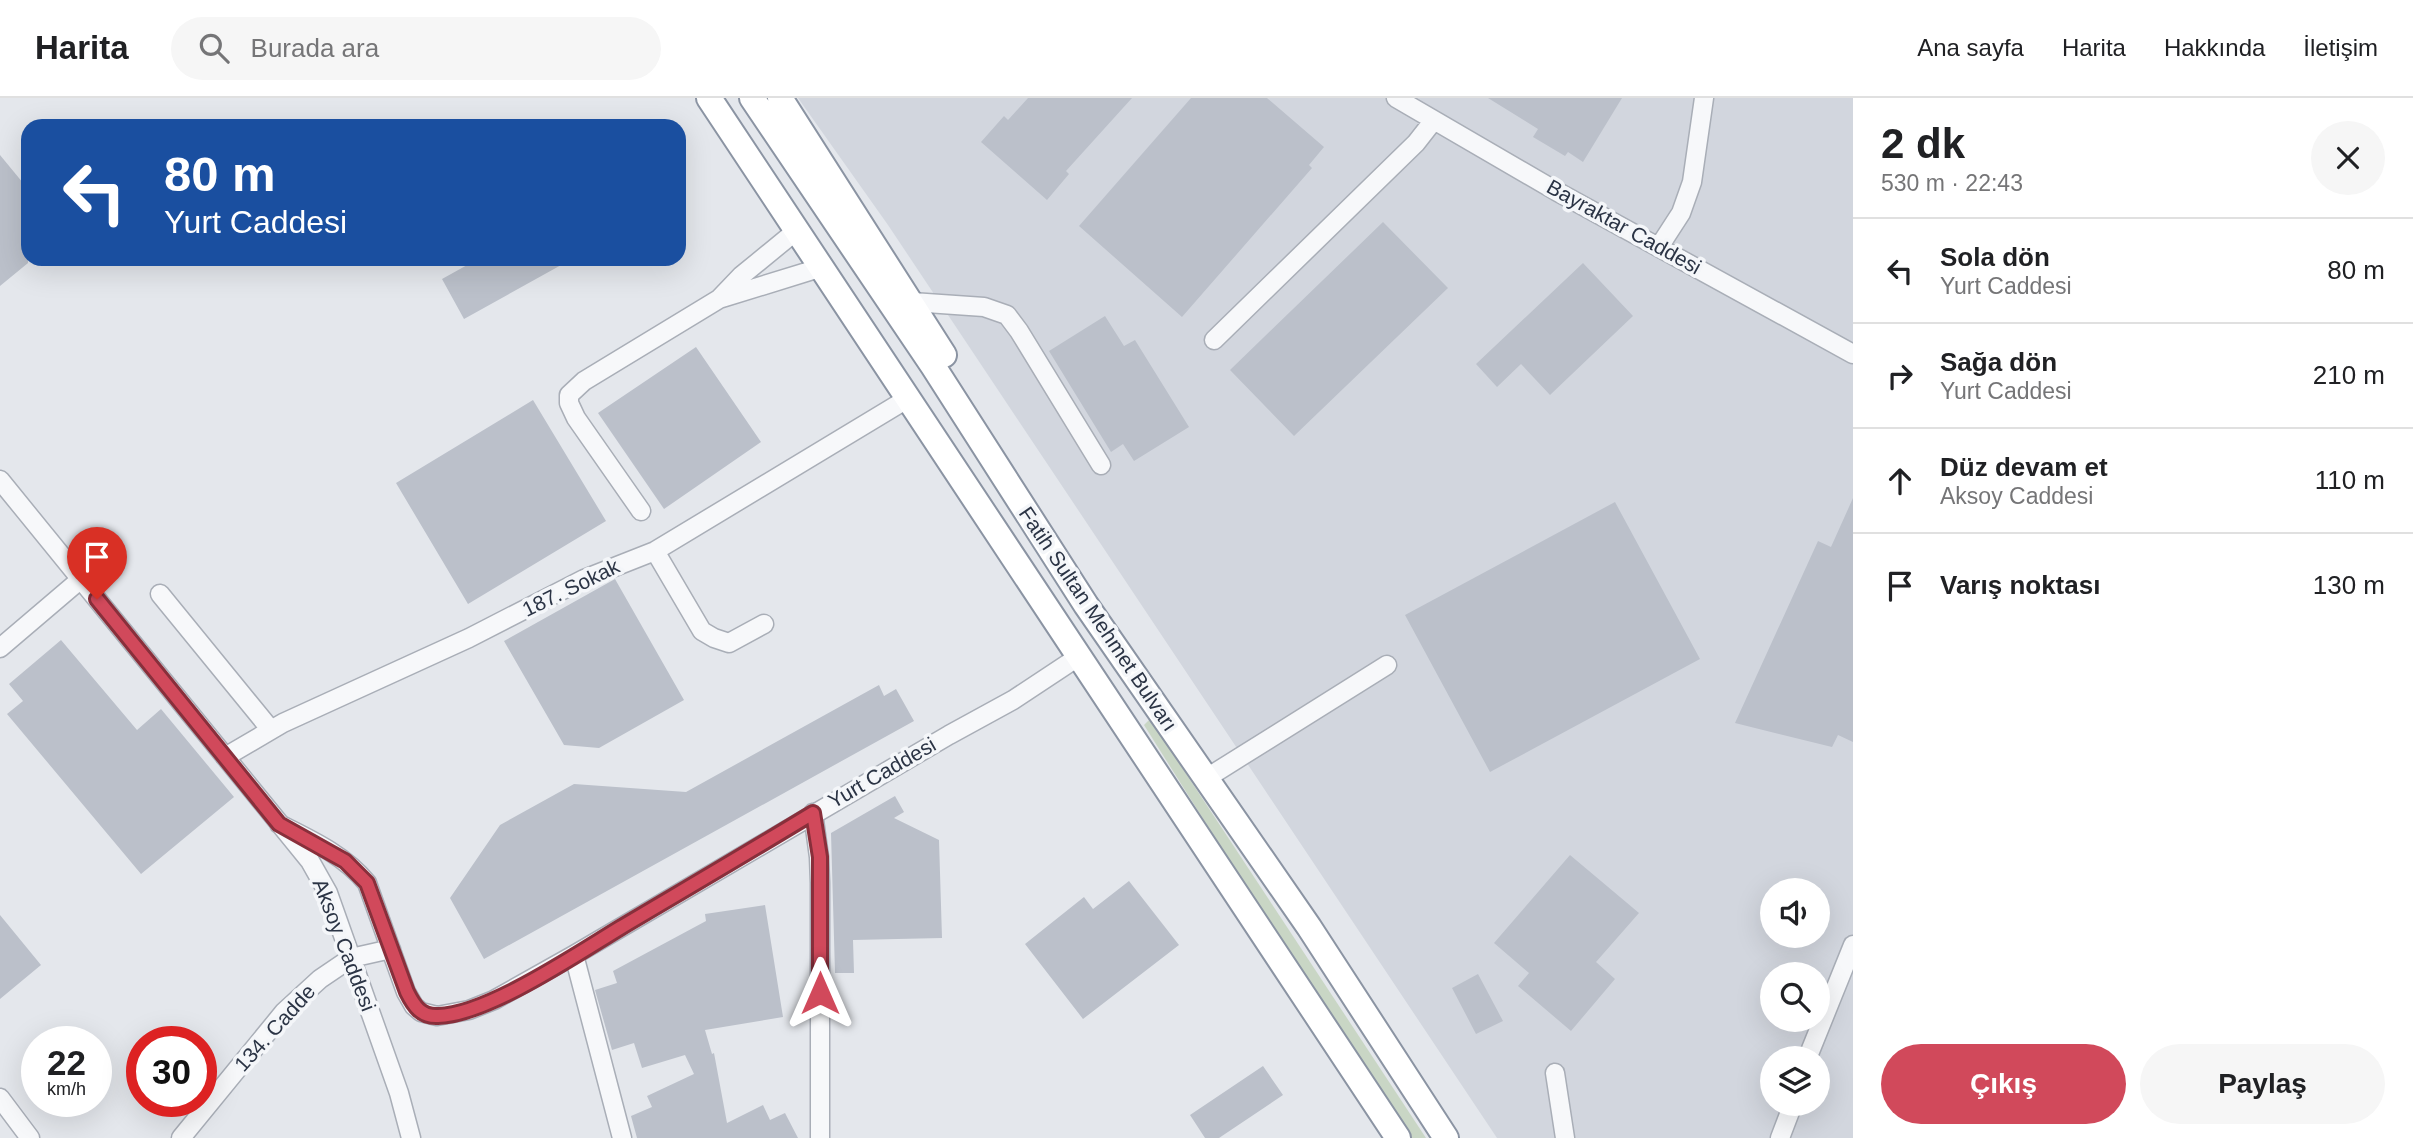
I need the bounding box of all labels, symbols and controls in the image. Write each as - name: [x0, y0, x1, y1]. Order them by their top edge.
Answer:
- search box: [171, 17, 661, 80]
- text: Harita: [35, 29, 129, 66]
- icon: search: [195, 29, 233, 67]
- text: Burada ara: [251, 33, 379, 63]
- text: Ana sayfa: [1917, 34, 2024, 61]
- text: Harita: [2062, 34, 2126, 61]
- text: Hakkında: [2164, 34, 2265, 61]
- text: İletişim: [2303, 34, 2378, 61]
- text: 2 dk: [1881, 120, 1965, 167]
- button: close: [2311, 121, 2385, 195]
- icon: left: [49, 147, 140, 238]
- text: 80 m: [164, 147, 276, 201]
- text: 530 m · 22:43: [1881, 170, 2023, 196]
- street label: Bayraktar Caddesi: [1543, 175, 1705, 278]
- text: Yurt Caddesi: [164, 204, 347, 240]
- text: Sola dön: [1940, 242, 2050, 272]
- icon: left: [1881, 252, 1919, 290]
- text: 80 m: [2327, 255, 2385, 285]
- text: Yurt Caddesi: [1940, 273, 2072, 299]
- text: Sağa dön: [1940, 347, 2057, 377]
- icon: right: [1881, 357, 1919, 395]
- text: 210 m: [2313, 360, 2385, 390]
- text: Yurt Caddesi: [1940, 378, 2072, 404]
- text: Düz devam et: [1940, 452, 2108, 482]
- icon: ahead: [1881, 462, 1919, 500]
- text: 110 m: [2315, 465, 2385, 495]
- text: Aksoy Caddesi: [1940, 483, 2093, 509]
- street label: Fatih Sultan Mehmet Bulvarı: [1015, 502, 1182, 735]
- pin: [67, 527, 127, 599]
- icon: arrive: [78, 538, 116, 576]
- street label: 187. Sokak: [519, 554, 623, 621]
- icon: arrive: [1881, 567, 1919, 605]
- text: Varış noktası: [1940, 570, 2100, 600]
- text: 130 m: [2313, 570, 2385, 600]
- street label: Yurt Caddesi: [824, 733, 940, 813]
- street label: Aksoy Caddesi: [309, 875, 380, 1014]
- map controls: [1760, 878, 1830, 1116]
- button: sound: [1760, 878, 1830, 948]
- position arrow: [783, 956, 857, 1030]
- button: search: [1760, 962, 1830, 1032]
- street label: 134. Cadde: [230, 980, 320, 1076]
- speed limit sign: 30: [126, 1026, 217, 1117]
- text: 22: [47, 1043, 86, 1082]
- button: Çıkış: [1881, 1044, 2126, 1124]
- button: Paylaş: [2140, 1044, 2385, 1124]
- button: layers: [1760, 1046, 1830, 1116]
- text: km/h: [47, 1079, 86, 1099]

